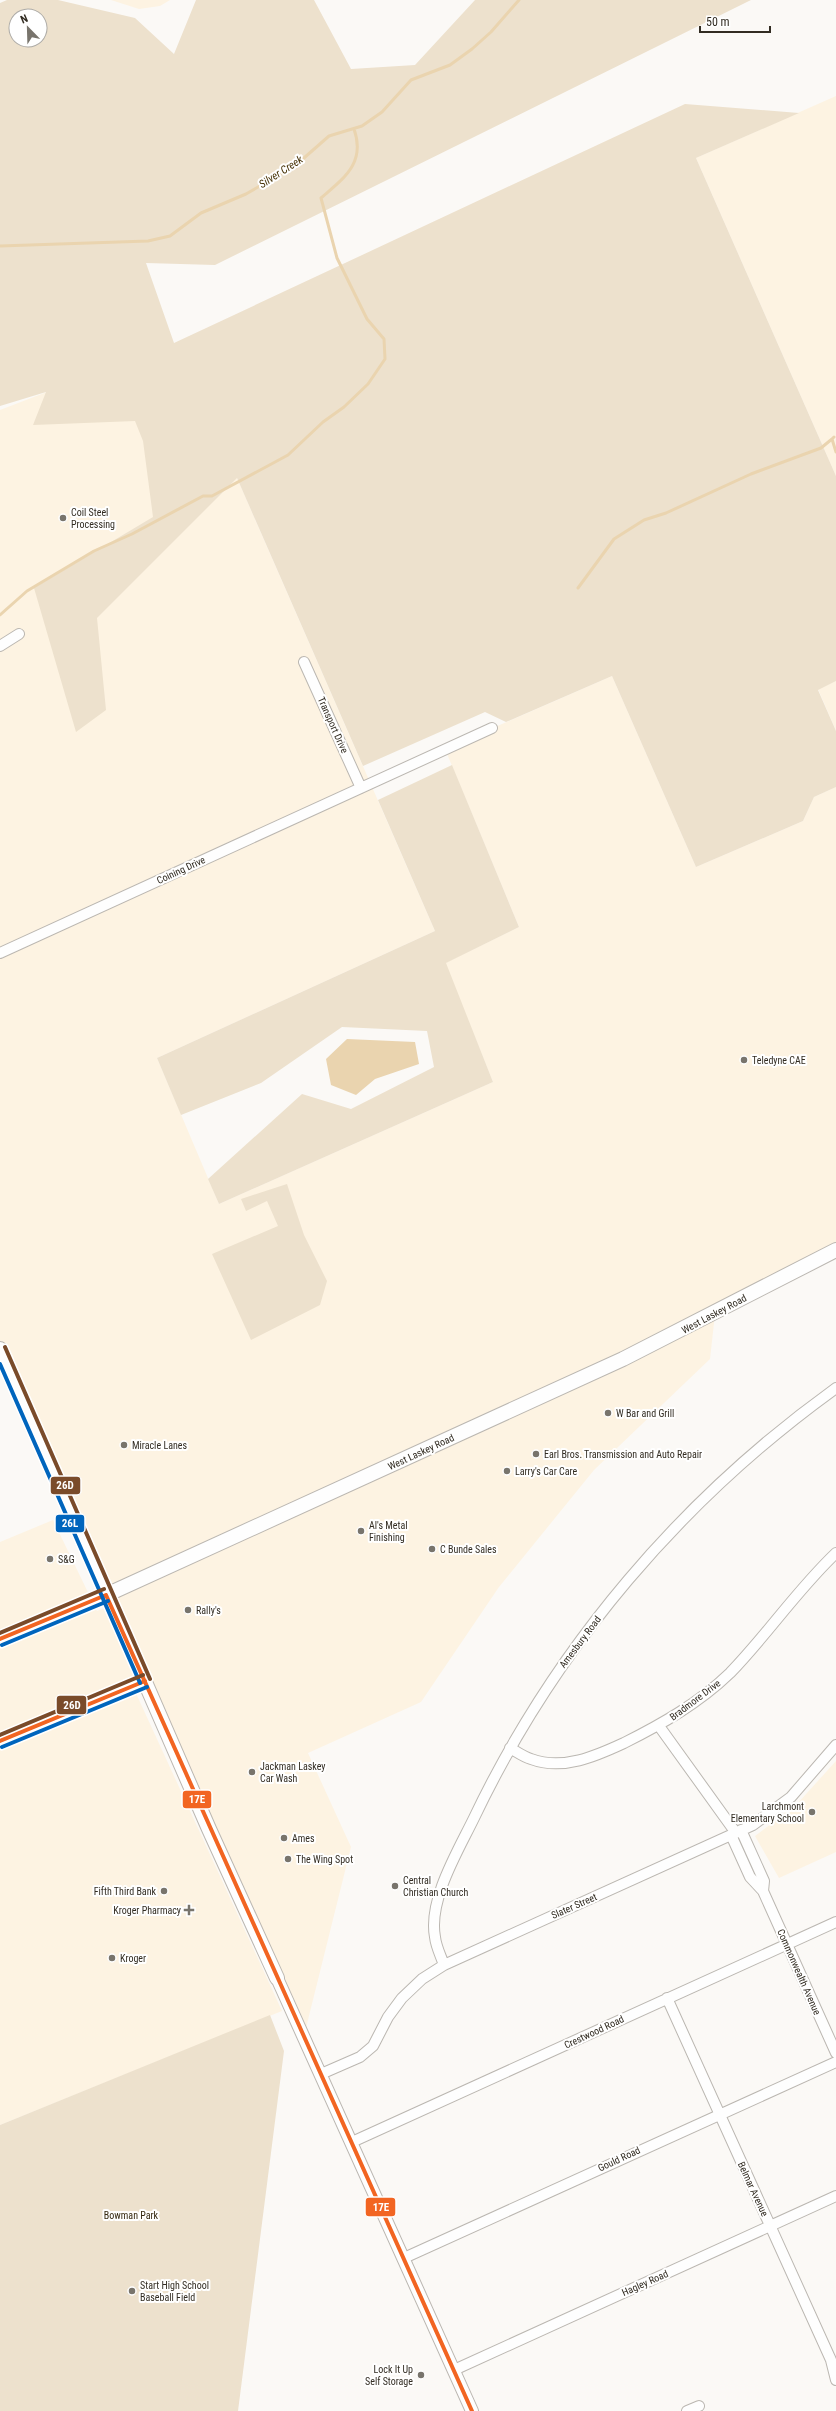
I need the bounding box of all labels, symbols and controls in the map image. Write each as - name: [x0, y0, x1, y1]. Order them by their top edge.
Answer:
- north arrow: [8, 8, 48, 48]
- scale bar: [700, 8, 770, 34]
- text: N: [19, 12, 30, 27]
- text: 50 m: [706, 15, 730, 29]
- water label: Silver Creek: [257, 153, 306, 191]
- place label: Coil Steel Processing: [71, 507, 115, 530]
- marker: Coil Steel Processing: [58, 513, 68, 523]
- street label: Transport Drive: [316, 695, 350, 755]
- street label: Coining Drive: [155, 854, 207, 886]
- marker: Teledyne CAE: [739, 1055, 749, 1065]
- place label: Teledyne CAE: [752, 1055, 806, 1066]
- street label: West Laskey Road: [680, 1292, 748, 1336]
- marker: W Bar and Grill: [603, 1408, 613, 1418]
- place label: W Bar and Grill: [616, 1408, 674, 1419]
- street label: West Laskey Road: [386, 1432, 456, 1472]
- marker: Miracle Lanes: [119, 1440, 129, 1450]
- place label: Miracle Lanes: [132, 1440, 187, 1451]
- marker: Earl Bros. Transmission and Auto Repair: [531, 1449, 541, 1459]
- place label: Earl Bros. Transmission and Auto Repair: [544, 1449, 702, 1460]
- marker: Larry's Car Care: [502, 1466, 512, 1476]
- place label: Larry's Car Care: [515, 1466, 577, 1477]
- line badge: 26D: [50, 1476, 81, 1495]
- text: 26D: [56, 1479, 74, 1492]
- line badge: 26L: [55, 1514, 85, 1533]
- text: 26L: [62, 1517, 78, 1530]
- place label: Al's Metal Finishing: [369, 1520, 408, 1543]
- marker: Al's Metal Finishing: [356, 1526, 366, 1536]
- marker: C Bunde Sales: [427, 1544, 437, 1554]
- place label: C Bunde Sales: [440, 1544, 497, 1555]
- marker: S&G: [45, 1554, 55, 1564]
- place label: S&G: [58, 1554, 75, 1565]
- marker: Rally's: [183, 1605, 193, 1615]
- place label: Rally's: [196, 1605, 221, 1616]
- street label: Amesbury Road: [557, 1614, 603, 1670]
- street label: Bradmore Drive: [668, 1677, 723, 1723]
- line badge: 26D: [56, 1695, 87, 1715]
- text: 26D: [63, 1699, 81, 1712]
- place label: Jackman Laskey Car Wash: [260, 1761, 326, 1784]
- marker: Jackman Laskey Car Wash: [247, 1767, 257, 1777]
- line badge: 17E: [182, 1790, 212, 1809]
- text: 17E: [189, 1793, 206, 1806]
- place label: Larchmont Elementary School: [731, 1801, 804, 1824]
- marker: Larchmont Elementary School: [807, 1807, 817, 1817]
- marker: Ames: [279, 1833, 289, 1843]
- place label: Ames: [292, 1833, 315, 1844]
- marker: The Wing Spot: [283, 1854, 293, 1864]
- place label: The Wing Spot: [296, 1854, 353, 1865]
- place label: Central Christian Church: [403, 1875, 468, 1898]
- marker: Central Christian Church: [390, 1881, 400, 1891]
- place label: Fifth Third Bank: [94, 1886, 156, 1897]
- marker: Fifth Third Bank: [159, 1886, 169, 1896]
- street label: Slater Street: [550, 1891, 599, 1921]
- place label: Kroger Pharmacy: [113, 1905, 181, 1916]
- marker: Kroger Pharmacy: [184, 1905, 194, 1915]
- street label: Commonwealth Avenue: [775, 1927, 823, 2017]
- marker: Kroger: [107, 1953, 117, 1963]
- place label: Kroger: [120, 1953, 146, 1964]
- street label: Crestwood Road: [562, 2013, 626, 2051]
- street label: Gould Road: [596, 2144, 642, 2174]
- street label: Belmar Avenue: [736, 2160, 771, 2218]
- line badge: 17E: [365, 2197, 396, 2217]
- text: 17E: [373, 2201, 390, 2214]
- park label: Bowman Park: [104, 2210, 159, 2221]
- street label: Hagley Road: [620, 2268, 670, 2298]
- place label: Start High School Baseball Field: [140, 2280, 209, 2303]
- marker: Start High School Baseball Field: [127, 2286, 137, 2296]
- place label: Lock It Up Self Storage: [365, 2364, 413, 2387]
- marker: Lock It Up Self Storage: [416, 2370, 426, 2380]

